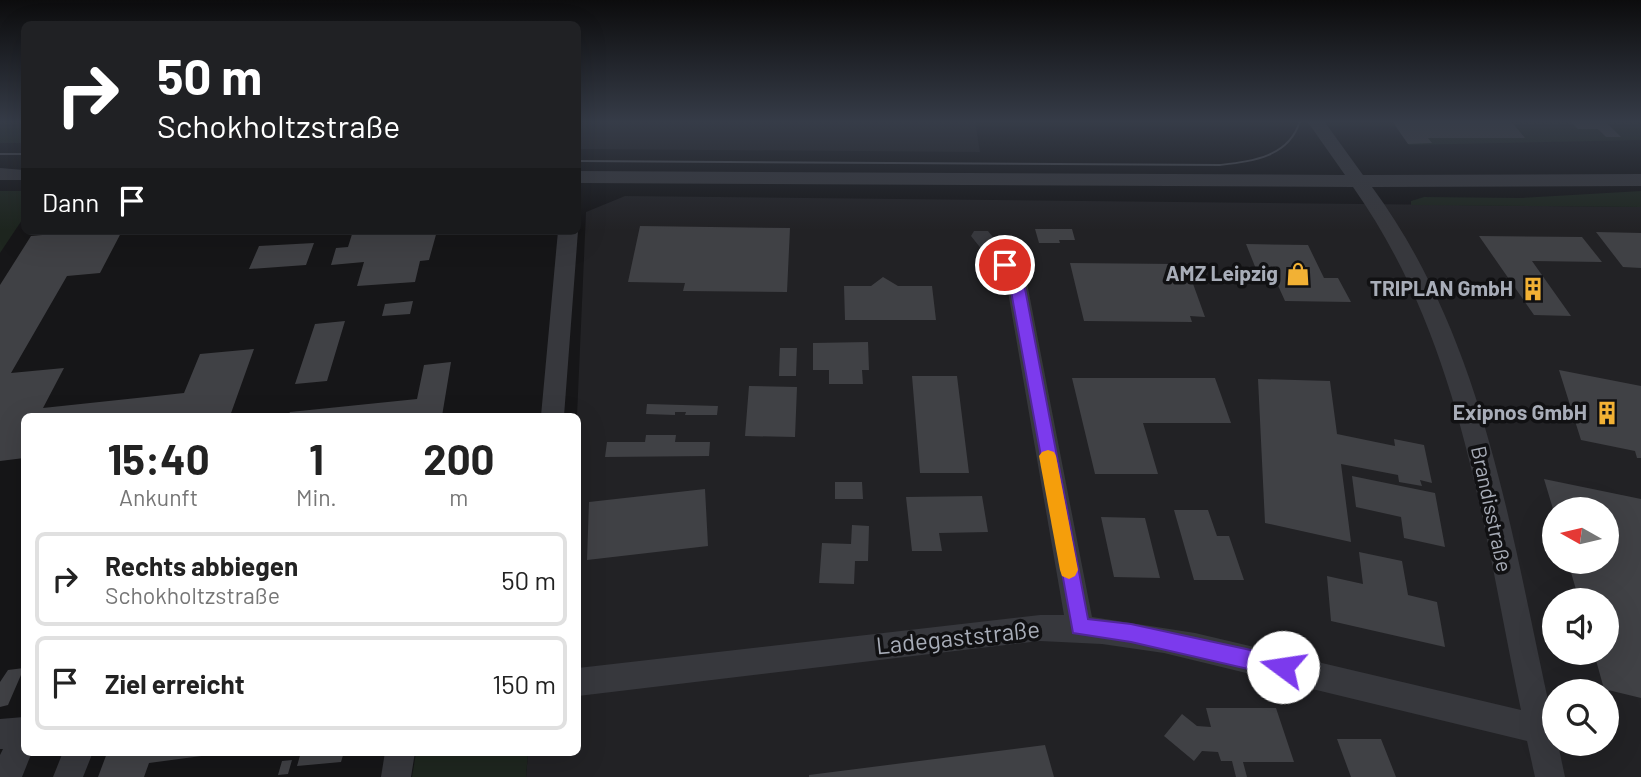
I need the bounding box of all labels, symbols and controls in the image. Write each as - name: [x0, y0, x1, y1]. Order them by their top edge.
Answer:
- text: 50 m: [157, 46, 262, 105]
- icon: right: [42, 49, 133, 140]
- text: Schokholtzstraße: [157, 106, 400, 144]
- icon: arrive: [113, 182, 151, 220]
- text: Dann: [42, 186, 99, 217]
- pin: [975, 235, 1035, 295]
- icon: arrive: [986, 246, 1024, 284]
- place label: AMZ Leipzig: [1166, 260, 1278, 285]
- shop icon: AMZ Leipzig: [1284, 260, 1312, 288]
- place label: TRIPLAN GmbH: [1370, 275, 1513, 300]
- building icon: TRIPLAN GmbH: [1519, 275, 1547, 303]
- place label: Exipnos GmbH: [1453, 399, 1587, 424]
- building icon: Exipnos GmbH: [1593, 399, 1621, 427]
- text: 15:40: [107, 433, 210, 483]
- text: 1: [309, 433, 324, 483]
- text: 200: [423, 433, 495, 483]
- street label: Brandisstraße: [1467, 443, 1518, 574]
- text: Ankunft: [119, 483, 198, 511]
- text: Min.: [296, 483, 337, 511]
- text: m: [449, 483, 468, 511]
- north arrow: [1542, 497, 1619, 574]
- map controls: [1542, 497, 1619, 756]
- text: Rechts abbiegen: [105, 550, 298, 581]
- icon: right: [46, 560, 84, 598]
- text: 50 m: [501, 564, 556, 595]
- text: Schokholtzstraße: [105, 581, 280, 609]
- button: sound: [1542, 588, 1619, 665]
- street label: Ladegaststraße: [875, 613, 1041, 660]
- position arrow: [1246, 630, 1320, 704]
- icon: arrive: [46, 664, 84, 702]
- text: Ziel erreicht: [105, 668, 245, 699]
- text: 150 m: [492, 668, 556, 699]
- button: search: [1542, 679, 1619, 756]

